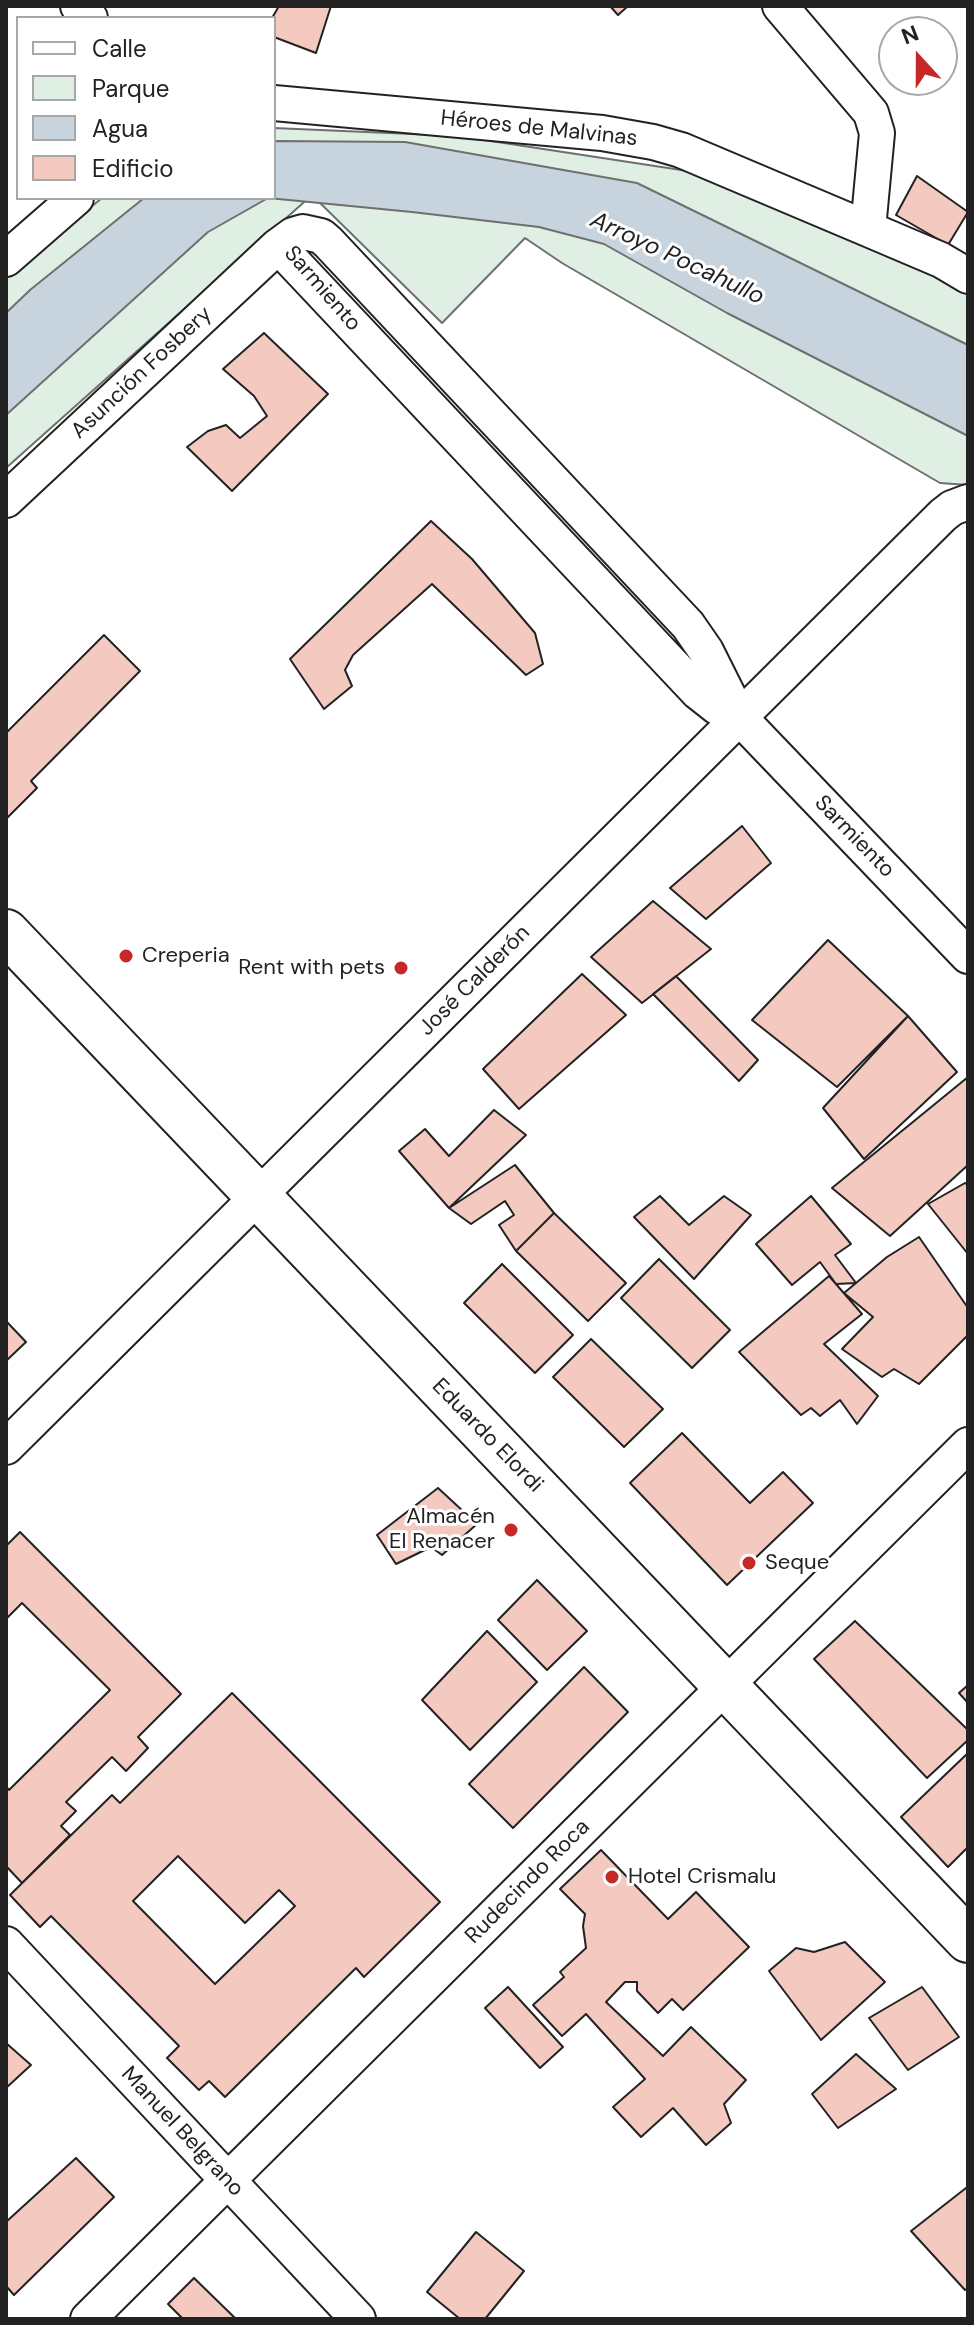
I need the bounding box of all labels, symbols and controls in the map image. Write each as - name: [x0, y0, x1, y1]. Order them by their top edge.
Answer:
- legend: [16, 16, 276, 200]
- north arrow: [878, 16, 958, 96]
- text: N: [897, 19, 923, 51]
- text: Calle: [92, 33, 147, 64]
- text: Parque: [92, 73, 169, 104]
- street label: Héroes de Malvinas: [439, 106, 639, 152]
- text: Agua: [92, 113, 148, 144]
- text: Edificio: [92, 153, 174, 184]
- water label: Arroyo Pocahullo: [586, 206, 768, 312]
- street label: Sarmiento: [278, 241, 366, 337]
- street label: Asunción Fosbery: [66, 301, 218, 445]
- street label: Sarmiento: [808, 790, 900, 884]
- street label: José Calderón: [414, 920, 536, 1042]
- place label: Creperia: [142, 943, 230, 969]
- marker: Creperia: [117, 947, 135, 965]
- place label: Rent with pets: [238, 955, 385, 981]
- marker: Rent with pets: [392, 959, 410, 977]
- street label: Eduardo Elordi: [426, 1373, 548, 1499]
- place label: Almacén El Renacer: [389, 1504, 495, 1556]
- marker: Almacén El Renacer: [502, 1521, 520, 1539]
- place label: Seque: [765, 1550, 829, 1576]
- marker: Seque: [740, 1554, 758, 1572]
- street label: Rudecindo Roca: [460, 1814, 596, 1950]
- place label: Hotel Crismalu: [628, 1864, 776, 1890]
- marker: Hotel Crismalu: [603, 1868, 621, 1886]
- street label: Manuel Belgrano: [115, 2062, 249, 2202]

